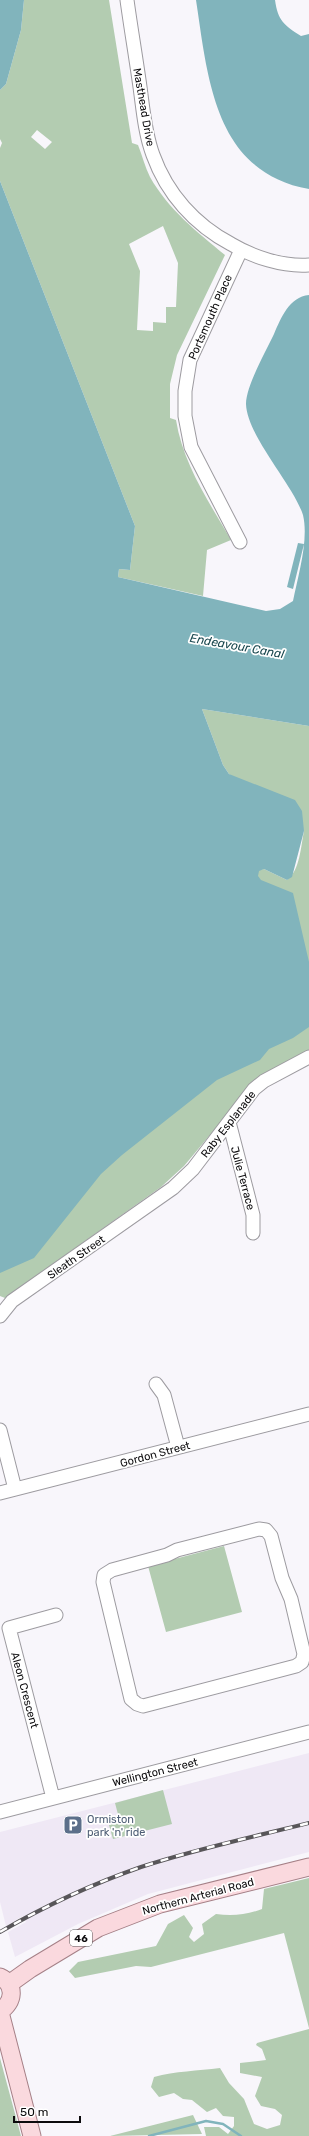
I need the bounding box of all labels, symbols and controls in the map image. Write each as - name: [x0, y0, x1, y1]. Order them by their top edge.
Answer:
- street label: Masthead Drive: [130, 67, 157, 147]
- street label: Portsmouth Place: [186, 273, 235, 362]
- water label: Endeavour Canal: [189, 631, 286, 661]
- street label: Raby Esplanade: [198, 1088, 258, 1160]
- street label: Julie Terrace: [228, 1145, 257, 1211]
- street label: Sleath Street: [45, 1232, 108, 1282]
- street label: Gordon Street: [119, 1439, 192, 1470]
- street label: Aleon Crescent: [8, 1651, 41, 1730]
- street label: Wellington Street: [111, 1755, 200, 1789]
- place label: Ormiston park 'n' ride: [87, 1813, 145, 1839]
- parking icon: Ormiston park 'n' ride: [62, 1814, 84, 1836]
- street label: Northern Arterial Road: [141, 1875, 255, 1918]
- road number: 46: [70, 1930, 92, 1946]
- scale bar: [14, 2098, 80, 2124]
- text: 50 m: [20, 2105, 48, 2119]

